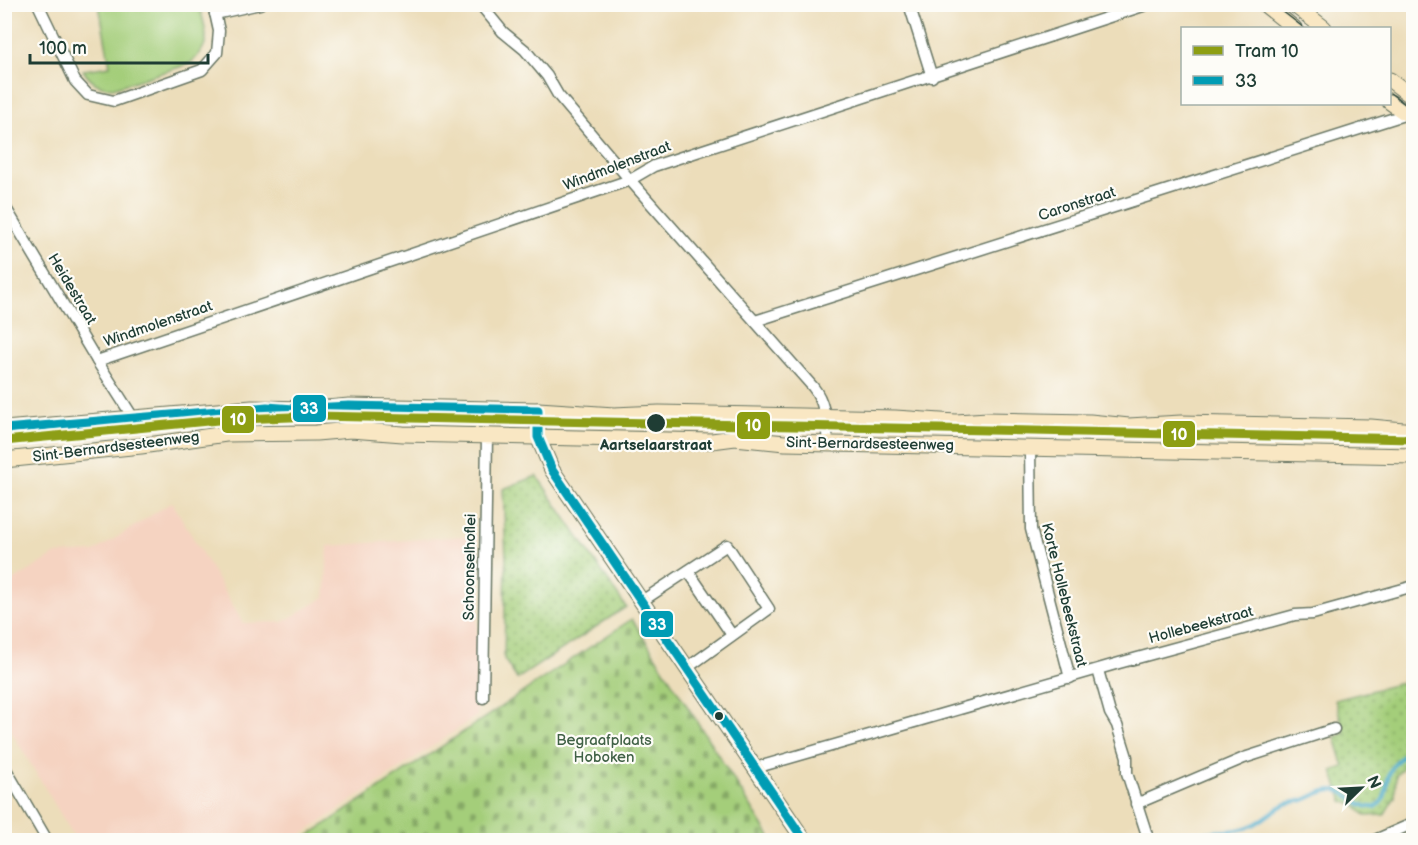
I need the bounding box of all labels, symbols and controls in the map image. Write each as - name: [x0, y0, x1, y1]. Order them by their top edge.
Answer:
- scale bar: [30, 27, 208, 65]
- legend: [1181, 27, 1391, 105]
- text: 100 m: [39, 38, 87, 59]
- text: Tram 10: [1235, 41, 1299, 62]
- text: 33: [1235, 71, 1257, 92]
- street label: Windmolenstraat: [560, 137, 674, 195]
- street label: Caronstraat: [1036, 182, 1118, 225]
- street label: Heidestraat: [43, 250, 101, 328]
- street label: Windmolenstraat: [101, 296, 215, 352]
- line badge: 33: [292, 394, 327, 423]
- text: 33: [300, 400, 318, 419]
- line badge: 10: [221, 405, 255, 434]
- text: 10: [230, 411, 246, 430]
- line badge: 10: [736, 411, 771, 440]
- marker: Aartselaarstraat: [645, 412, 667, 434]
- text: 10: [745, 417, 761, 436]
- line badge: 10: [1162, 420, 1196, 448]
- text: 10: [1171, 426, 1187, 445]
- street label: Sint-Bernardsesteenweg: [31, 427, 201, 467]
- street label: Sint-Bernardsesteenweg: [786, 433, 954, 455]
- place label: Aartselaarstraat: [599, 436, 712, 455]
- street label: Schoonselhoflei: [460, 513, 480, 621]
- street label: Korte Hollebeekstraat: [1037, 521, 1091, 669]
- street label: Hollebeekstraat: [1147, 602, 1256, 648]
- line badge: 33: [640, 610, 674, 638]
- text: 33: [648, 616, 666, 635]
- unlabelled marker: [713, 710, 725, 722]
- park label: Begraafplaats Hoboken: [556, 731, 652, 767]
- north arrow: [1331, 758, 1391, 818]
- text: N: [1362, 773, 1384, 792]

